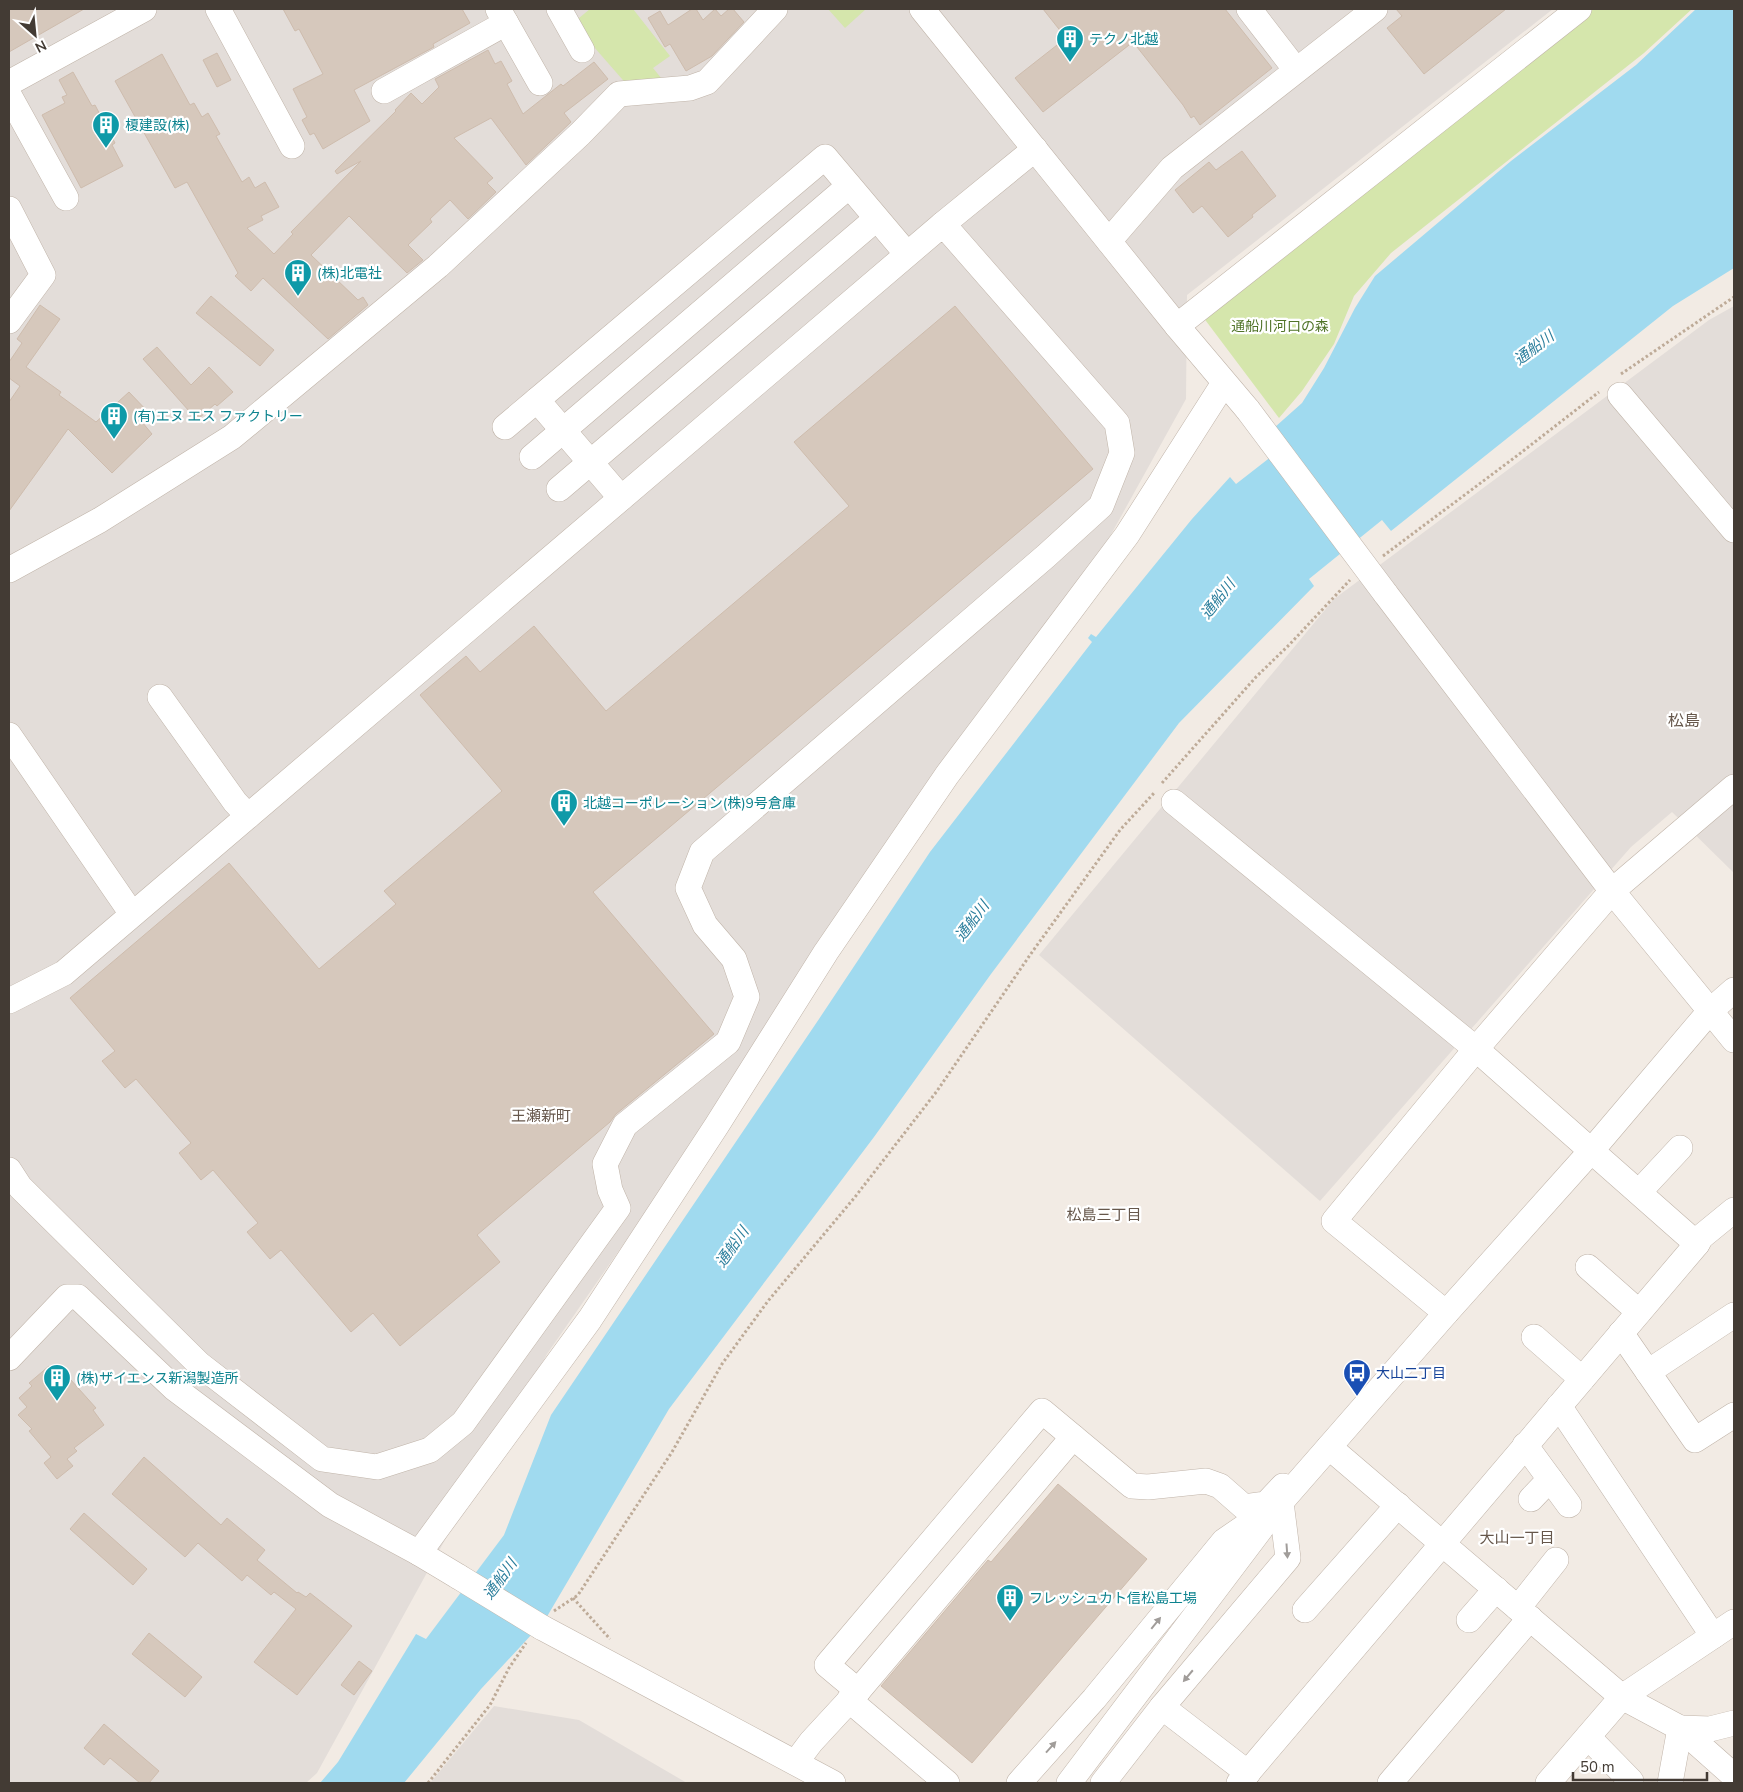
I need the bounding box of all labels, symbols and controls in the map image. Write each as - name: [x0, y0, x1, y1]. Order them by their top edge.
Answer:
- north arrow: [10, 10, 60, 60]
- building icon: テクノ北越: [1055, 24, 1085, 63]
- place label: テクノ北越: [1089, 30, 1158, 49]
- text: N: [32, 35, 50, 57]
- building icon: 榎建設(株): [91, 110, 121, 149]
- place label: 榎建設(株): [125, 116, 190, 135]
- building icon: (株)北電社: [283, 258, 313, 297]
- place label: (株)北電社: [317, 264, 382, 283]
- park label: 通船川河口の森: [1231, 317, 1329, 336]
- water label: 通船川: [1510, 325, 1560, 370]
- building icon: (有)エヌ エス ファクトリー: [99, 401, 129, 440]
- place label: (有)エヌ エス ファクトリー: [133, 407, 303, 426]
- water label: 通船川: [1196, 574, 1241, 623]
- district label: 松島: [1668, 710, 1700, 732]
- building icon: 北越コーポレーション(株)9号倉庫: [549, 788, 579, 827]
- place label: 北越コーポレーション(株)9号倉庫: [583, 794, 796, 813]
- water label: 通船川: [950, 895, 995, 945]
- district label: 王瀬新町: [511, 1106, 571, 1126]
- district label: 松島三丁目: [1066, 1205, 1142, 1225]
- water label: 通船川: [711, 1221, 754, 1271]
- bus stop icon: 大山二丁目: [1342, 1358, 1372, 1397]
- building icon: (株)ザイエンス新潟製造所: [42, 1363, 72, 1402]
- place label: 大山二丁目: [1376, 1364, 1446, 1383]
- place label: (株)ザイエンス新潟製造所: [76, 1369, 238, 1388]
- district label: 大山一丁目: [1479, 1528, 1555, 1548]
- one-way arrow: [1283, 1543, 1291, 1559]
- water label: 通船川: [479, 1553, 522, 1603]
- building icon: フレッシュカト信松島工場: [995, 1583, 1025, 1622]
- place label: フレッシュカト信松島工場: [1029, 1589, 1197, 1608]
- one-way arrow: [1151, 1617, 1162, 1630]
- one-way arrow: [1182, 1670, 1194, 1682]
- one-way arrow: [1045, 1741, 1057, 1753]
- scale bar: [1573, 1750, 1707, 1782]
- text: 50 m: [1580, 1757, 1615, 1777]

